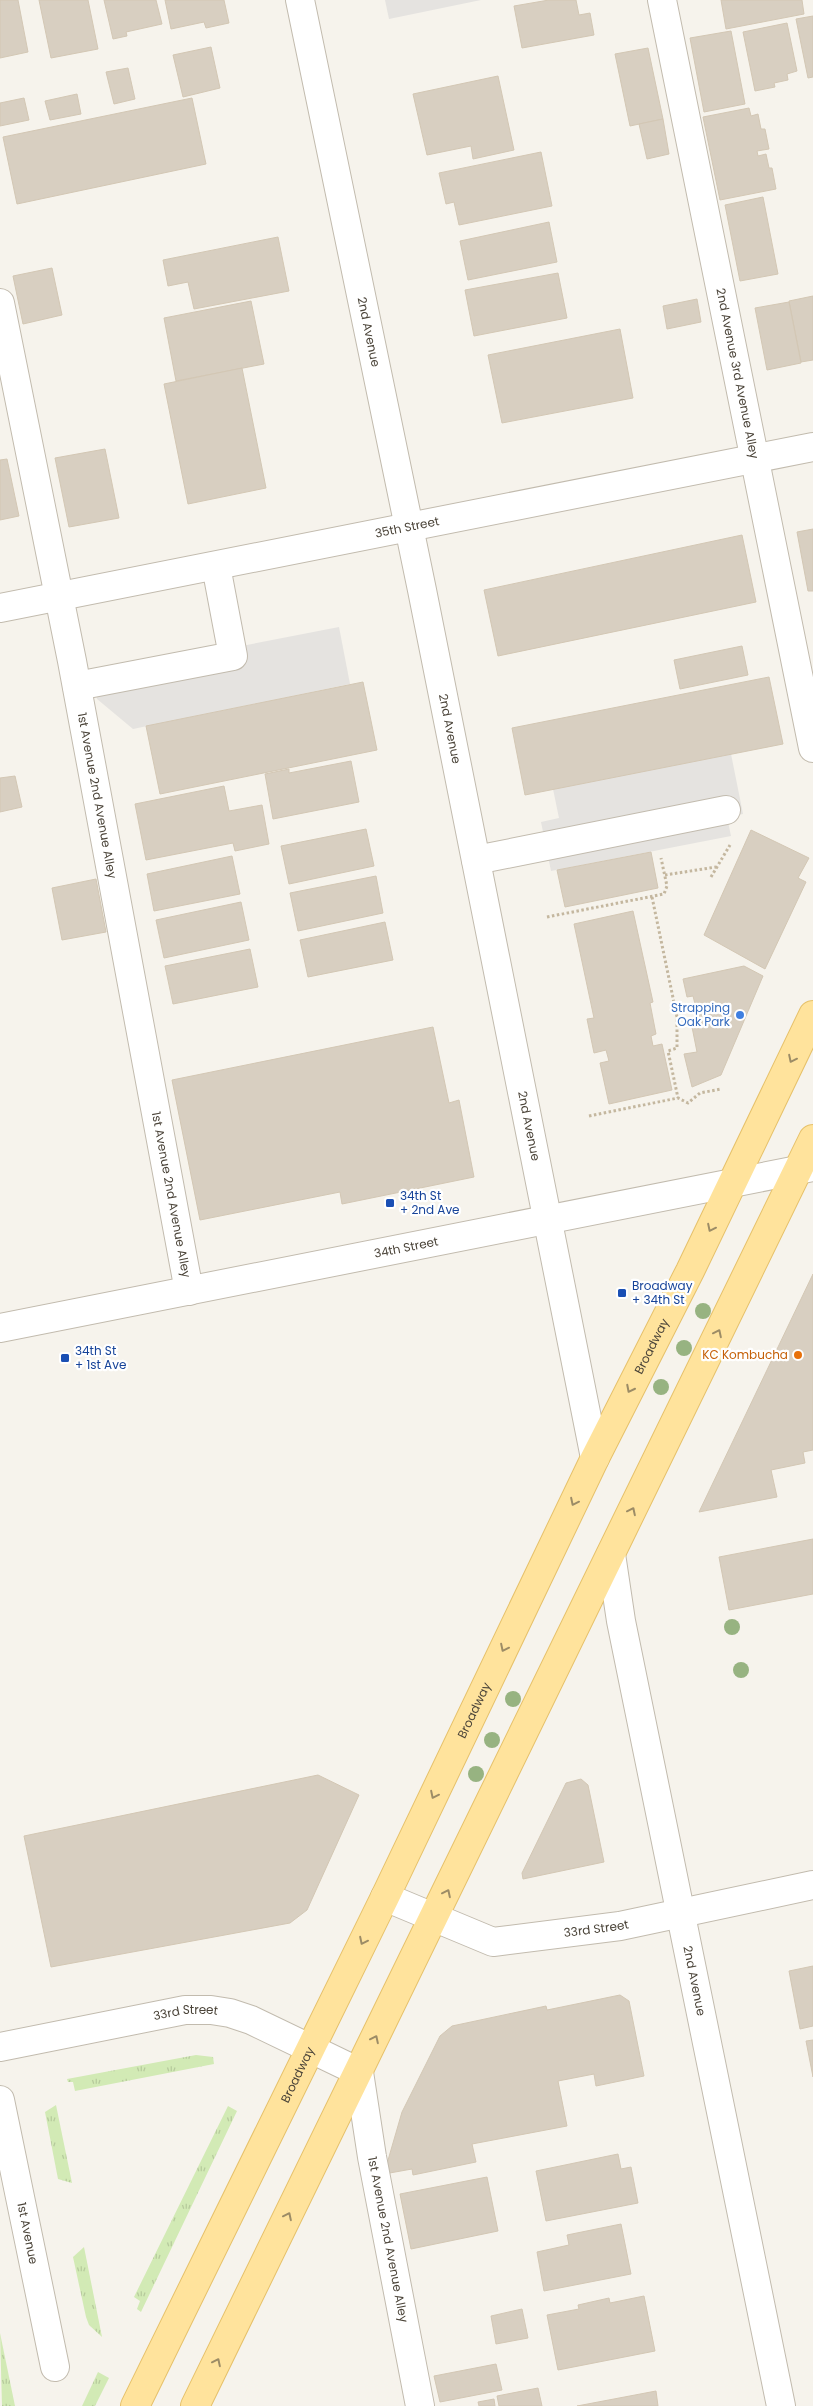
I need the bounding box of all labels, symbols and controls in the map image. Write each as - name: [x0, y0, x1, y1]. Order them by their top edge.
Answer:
- street label: 2nd Avenue 3rd Avenue Alley: [712, 287, 763, 460]
- street label: 2nd Avenue: [354, 295, 385, 368]
- street label: 35th Street: [373, 512, 441, 542]
- street label: 2nd Avenue: [435, 692, 465, 765]
- street label: 1st Avenue 2nd Avenue Alley: [74, 711, 121, 880]
- place label: Strapping Oak Park: [671, 999, 731, 1030]
- marker: Strapping Oak Park: [734, 1009, 746, 1021]
- one-way arrow: [788, 1053, 798, 1062]
- street label: 2nd Avenue: [514, 1089, 545, 1162]
- street label: 1st Avenue 2nd Avenue Alley: [148, 1110, 195, 1279]
- place label: 34th St + 2nd Ave: [400, 1187, 460, 1218]
- marker: 34th St + 2nd Ave: [384, 1197, 396, 1209]
- one-way arrow: [707, 1223, 717, 1232]
- street label: 34th Street: [372, 1232, 440, 1262]
- place label: Broadway + 34th St: [632, 1277, 693, 1308]
- marker: Broadway + 34th St: [616, 1287, 628, 1299]
- street label: Broadway: [630, 1315, 673, 1377]
- one-way arrow: [712, 1329, 722, 1338]
- place label: 34th St + 1st Ave: [75, 1342, 126, 1373]
- place label: KC Kombucha: [702, 1346, 788, 1363]
- marker: KC Kombucha: [792, 1349, 804, 1361]
- marker: 34th St + 1st Ave: [59, 1352, 71, 1364]
- one-way arrow: [626, 1384, 636, 1393]
- one-way arrow: [570, 1496, 580, 1505]
- one-way arrow: [626, 1507, 636, 1516]
- one-way arrow: [500, 1643, 510, 1652]
- street label: Broadway: [453, 1679, 495, 1741]
- one-way arrow: [430, 1790, 440, 1799]
- one-way arrow: [441, 1889, 451, 1898]
- street label: 33rd Street: [563, 1915, 630, 1941]
- one-way arrow: [359, 1936, 369, 1945]
- street label: 2nd Avenue: [679, 1944, 710, 2017]
- street label: 33rd Street: [152, 2001, 219, 2024]
- one-way arrow: [369, 2035, 380, 2044]
- street label: Broadway: [276, 2043, 318, 2105]
- street label: 1st Avenue 2nd Avenue Alley: [364, 2155, 413, 2324]
- street label: 1st Avenue: [13, 2201, 43, 2266]
- one-way arrow: [282, 2213, 292, 2222]
- one-way arrow: [210, 2358, 221, 2367]

